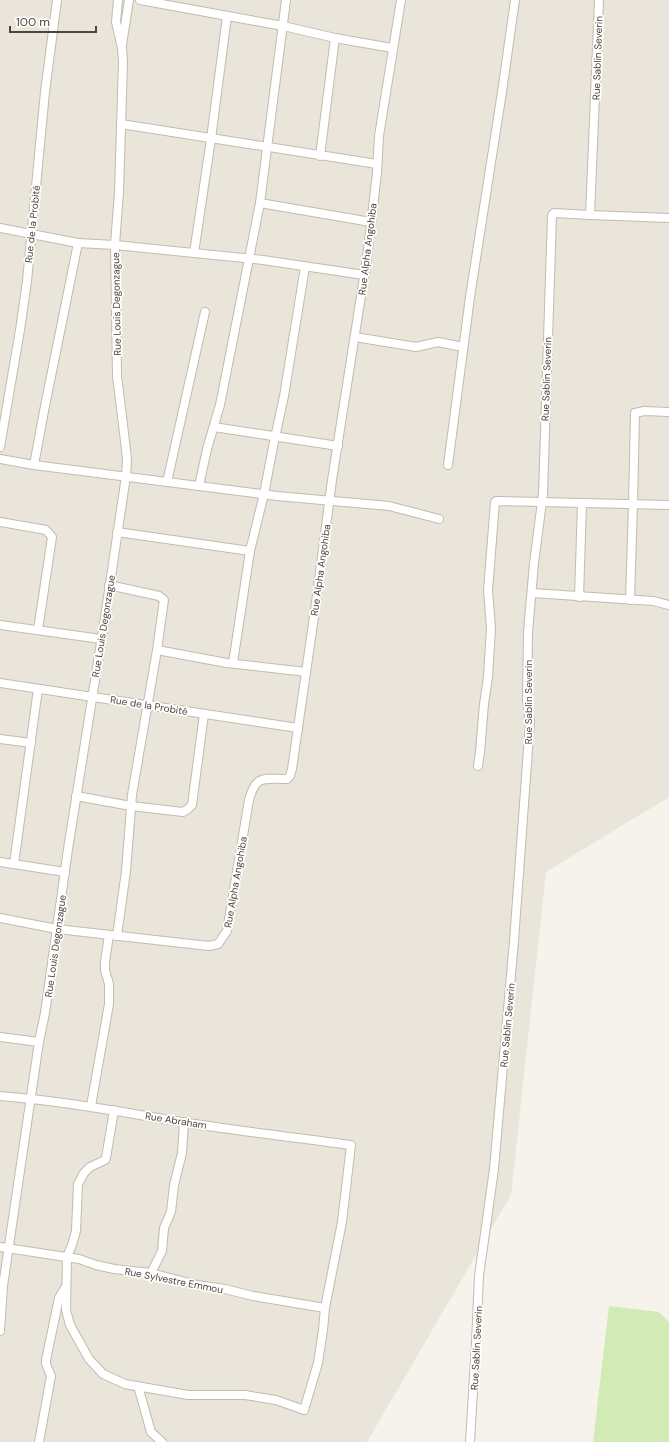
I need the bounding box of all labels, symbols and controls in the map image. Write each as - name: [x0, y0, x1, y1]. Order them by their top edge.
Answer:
- scale bar: [10, 8, 96, 34]
- text: 100 m: [16, 14, 50, 30]
- street label: Rue Sablin Severin: [590, 15, 605, 100]
- street label: Rue de la Probité: [22, 184, 43, 264]
- street label: Rue Alpha Angohiba: [355, 202, 380, 296]
- street label: Rue Louis Degonzague: [109, 252, 124, 356]
- street label: Rue Sablin Severin: [539, 336, 554, 421]
- street label: Rue Alpha Angohiba: [308, 523, 333, 617]
- street label: Rue Louis Degonzague: [89, 574, 118, 678]
- street label: Rue Sablin Severin: [522, 660, 535, 744]
- street label: Rue de la Probité: [109, 693, 189, 718]
- street label: Rue Alpha Angohiba: [221, 835, 250, 929]
- street label: Rue Louis Degonzague: [42, 894, 69, 998]
- street label: Rue Sablin Severin: [497, 982, 518, 1068]
- street label: Rue Abraham: [144, 1109, 208, 1132]
- street label: Rue Sylvestre Emmou: [124, 1265, 224, 1296]
- street label: Rue Sablin Severin: [468, 1305, 485, 1390]

